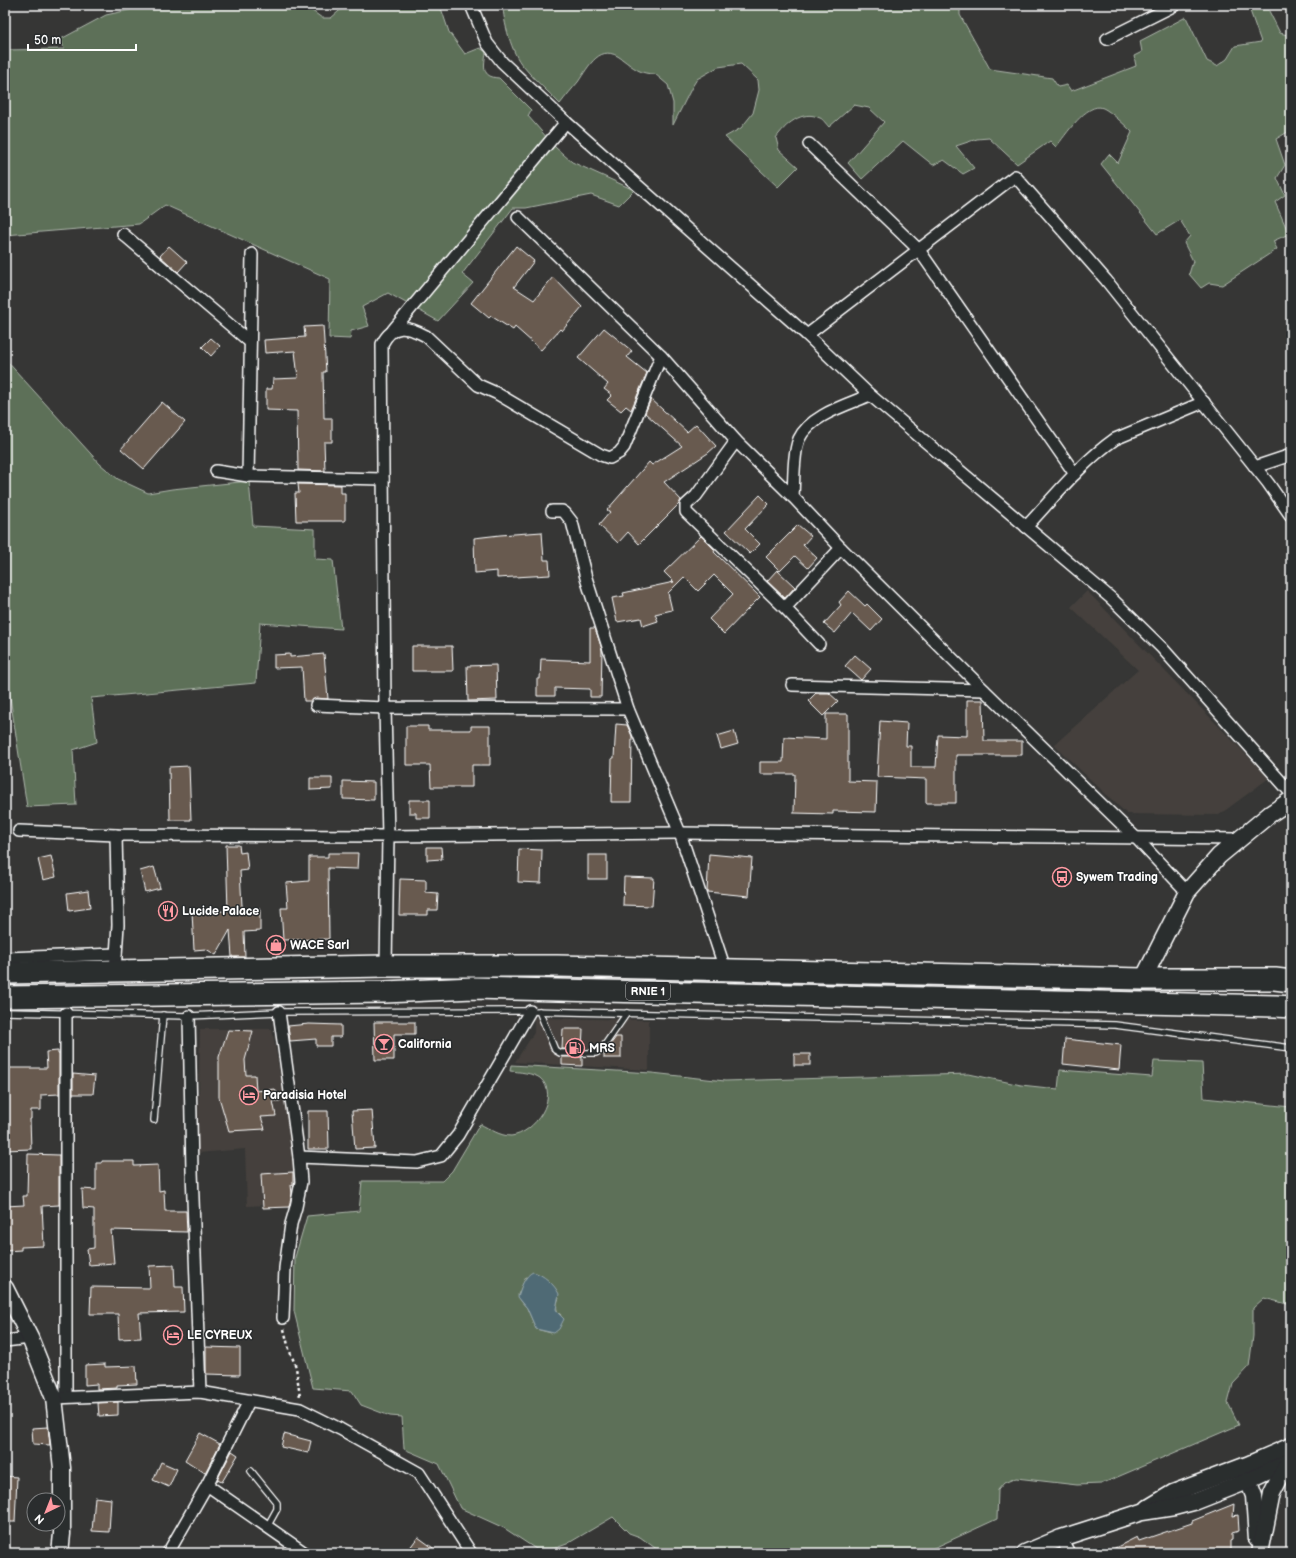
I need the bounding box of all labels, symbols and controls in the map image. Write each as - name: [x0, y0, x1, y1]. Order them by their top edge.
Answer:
- scale bar: [28, 26, 136, 52]
- text: 50 m: [34, 33, 61, 48]
- bus stop icon: Sywem Trading: [1051, 866, 1073, 888]
- place label: Sywem Trading: [1076, 870, 1158, 885]
- restaurant icon: Lucide Palace: [157, 900, 179, 922]
- place label: Lucide Palace: [182, 904, 259, 919]
- shop icon: WACE Sarl: [265, 934, 287, 956]
- place label: WACE Sarl: [290, 938, 349, 953]
- road number: RNIE 1: [626, 982, 670, 1000]
- bar icon: California: [373, 1033, 395, 1055]
- place label: California: [398, 1037, 452, 1052]
- fuel station icon: MRS: [564, 1037, 586, 1059]
- place label: MRS: [589, 1041, 615, 1056]
- hotel icon: Paradisia Hotel: [238, 1084, 260, 1106]
- place label: Paradisia Hotel: [263, 1088, 347, 1103]
- hotel icon: LE CYREUX: [162, 1324, 184, 1346]
- place label: LE CYREUX: [187, 1328, 252, 1343]
- north arrow: [26, 1492, 66, 1532]
- text: N: [32, 1511, 47, 1527]

